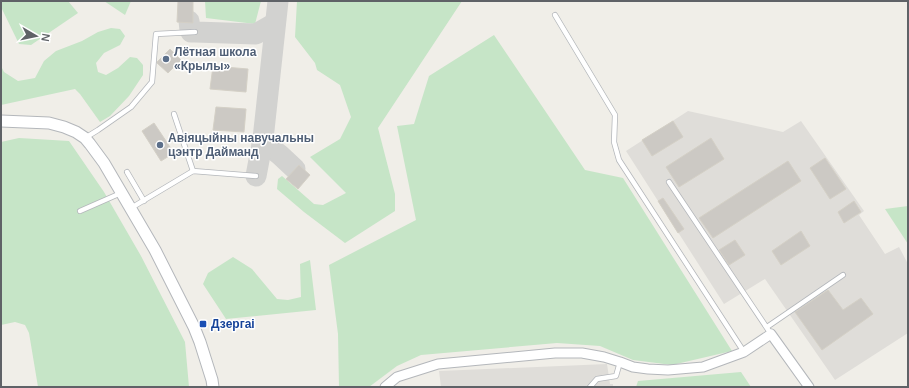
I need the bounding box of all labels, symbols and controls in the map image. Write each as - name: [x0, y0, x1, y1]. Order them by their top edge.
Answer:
- north arrow: [16, 16, 56, 56]
- text: N: [39, 33, 52, 42]
- place label: Лётная школа «Крылы»: [174, 45, 257, 73]
- marker: Лётная школа «Крылы»: [161, 54, 171, 64]
- place label: Авіяцыйны навучальны цэнтр Дайманд: [168, 131, 314, 159]
- marker: Авіяцыйны навучальны цэнтр Дайманд: [155, 140, 165, 150]
- place label: Дзергаі: [211, 317, 255, 331]
- marker: Дзергаі: [198, 319, 208, 329]

